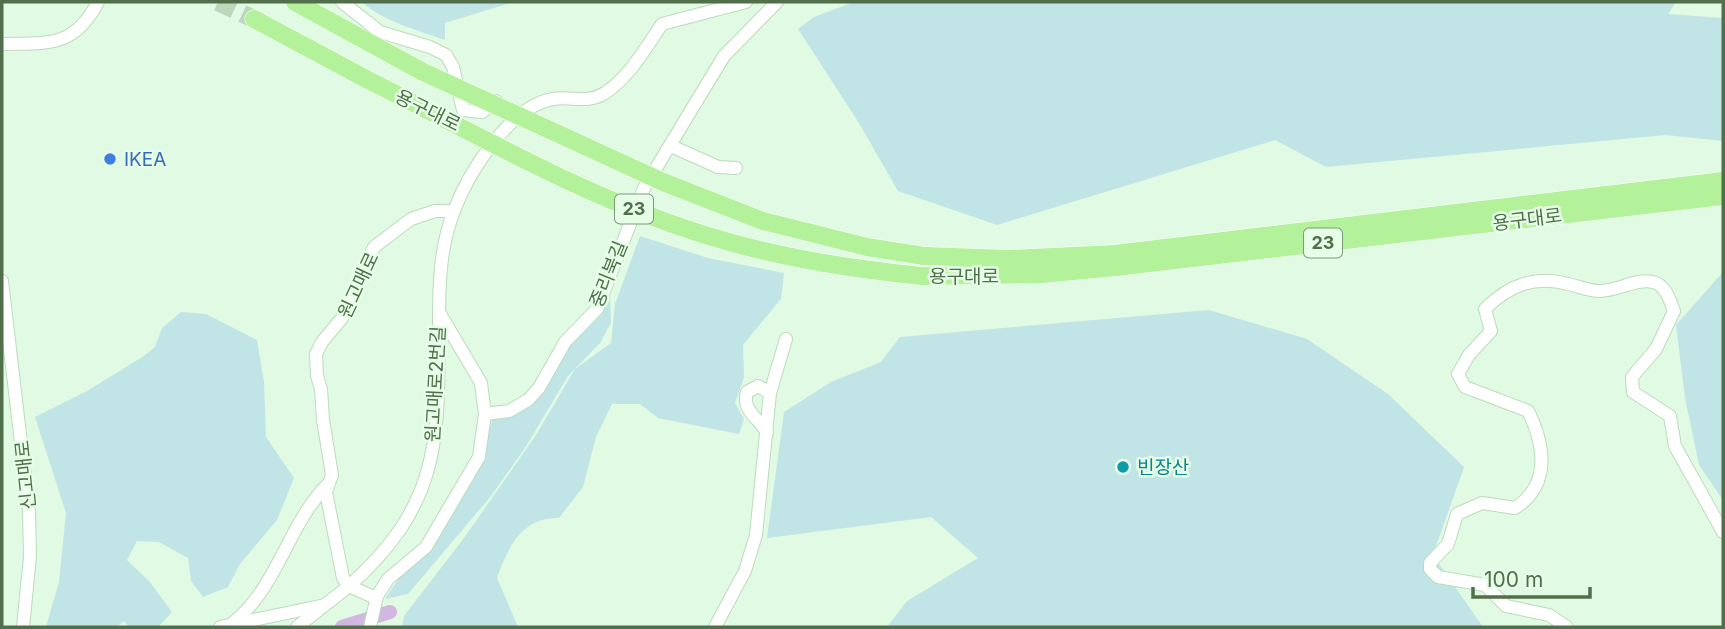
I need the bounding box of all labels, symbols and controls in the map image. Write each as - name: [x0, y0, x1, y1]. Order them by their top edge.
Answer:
- street label: 용구대로: [391, 85, 464, 136]
- place label: IKEA: [124, 148, 166, 171]
- marker: IKEA: [102, 151, 118, 167]
- road number: 23: [615, 194, 653, 224]
- street label: 용구대로: [1491, 204, 1563, 235]
- road number: 23: [1304, 229, 1342, 258]
- street label: 중리북길: [585, 237, 632, 311]
- street label: 원고매로: [333, 249, 384, 322]
- street label: 용구대로: [929, 265, 999, 288]
- street label: 원고매로2번길: [421, 325, 450, 443]
- street label: 신고매로: [10, 439, 41, 511]
- place label: 빈장산: [1137, 456, 1189, 479]
- marker: 빈장산: [1115, 459, 1131, 475]
- scale bar: [1473, 556, 1590, 600]
- text: 100 m: [1484, 567, 1543, 592]

